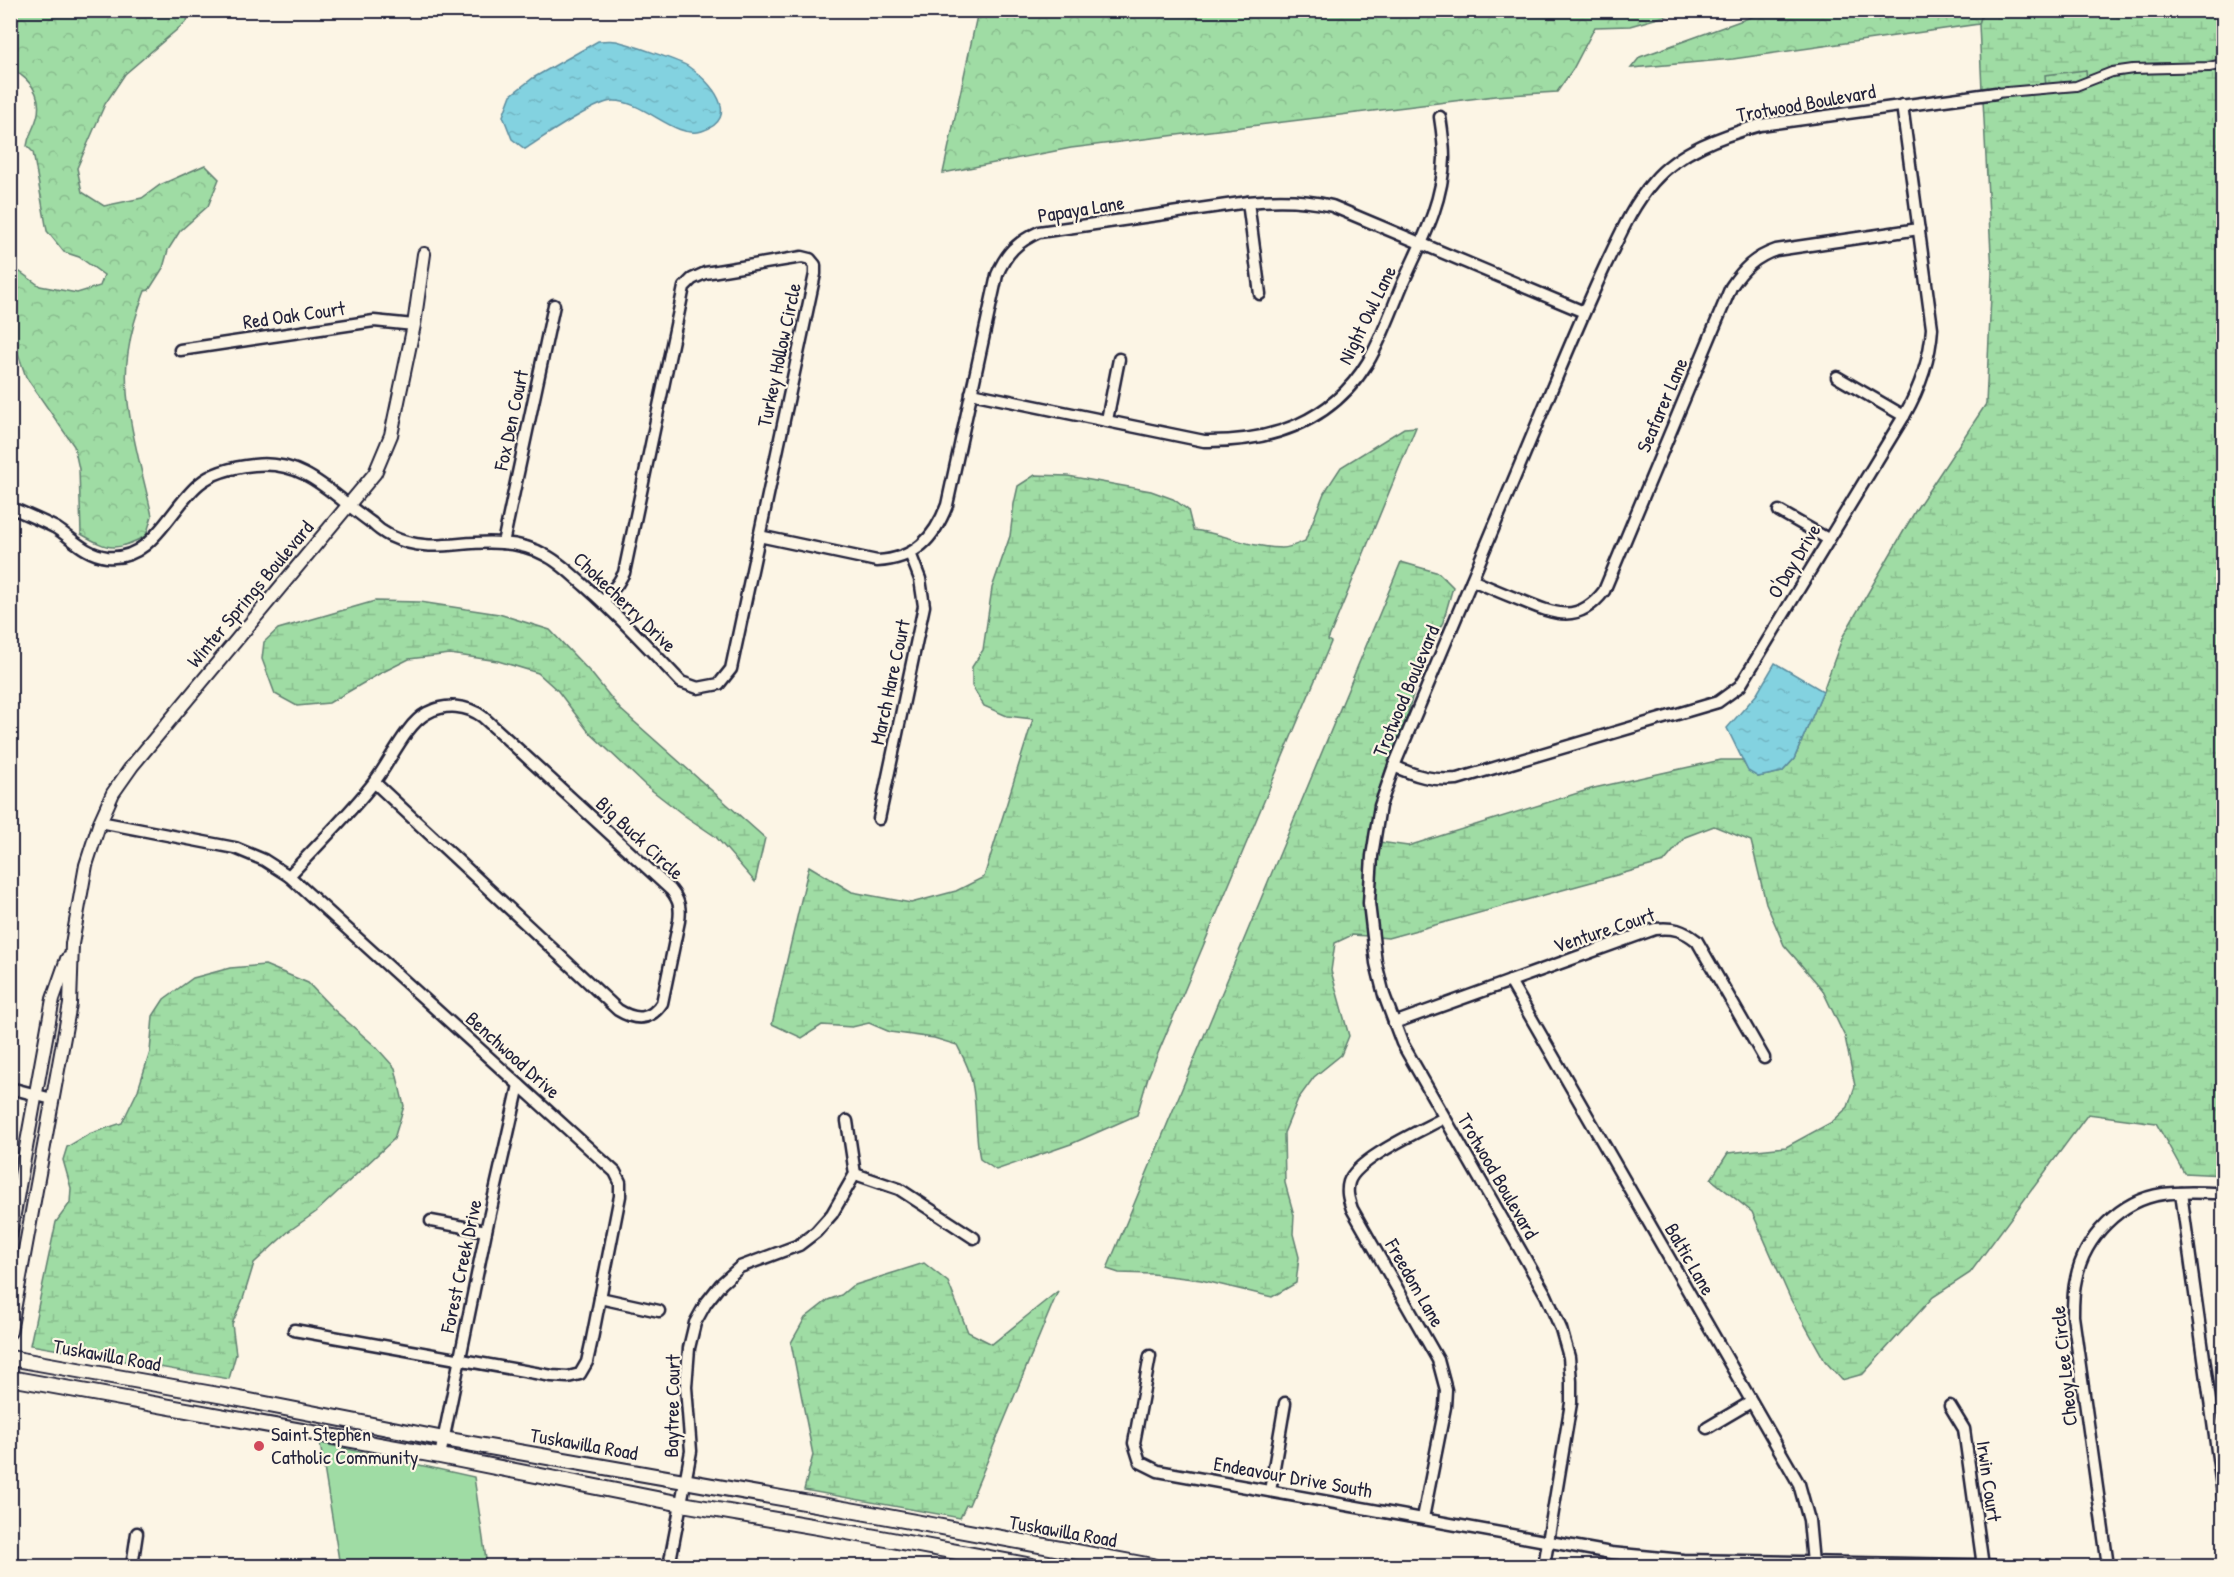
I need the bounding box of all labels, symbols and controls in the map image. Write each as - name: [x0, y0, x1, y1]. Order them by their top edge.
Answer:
- street label: Trotwood Boulevard: [1734, 77, 1878, 128]
- street label: Papaya Lane: [1036, 188, 1126, 229]
- street label: Night Owl Lane: [1331, 261, 1402, 369]
- street label: Turkey Hollow Circle: [750, 280, 807, 429]
- street label: Red Oak Court: [241, 294, 348, 335]
- street label: Seafarer Lane: [1630, 353, 1694, 456]
- street label: Fox Den Court: [487, 366, 535, 473]
- street label: Winter Springs Boulevard: [180, 514, 319, 673]
- street label: O'Day Drive: [1761, 518, 1826, 603]
- street label: Chokecherry Drive: [568, 545, 683, 658]
- street label: March Hare Court: [863, 616, 916, 747]
- street label: Trotwood Boulevard: [1366, 621, 1446, 761]
- street label: Big Buck Circle: [591, 790, 690, 885]
- street label: Venture Court: [1550, 900, 1659, 959]
- street label: Benchwood Drive: [460, 1005, 567, 1104]
- street label: Trotwood Boulevard: [1452, 1108, 1545, 1244]
- street label: Forest Creek Drive: [433, 1197, 488, 1336]
- street label: Baltic Lane: [1659, 1218, 1722, 1300]
- street label: Freedom Lane: [1379, 1233, 1452, 1332]
- street label: Cheoy Lee Circle: [2044, 1305, 2083, 1427]
- street label: Tuskawilla Road: [51, 1332, 163, 1377]
- street label: Baytree Court: [657, 1353, 686, 1458]
- place label: Saint Stephen Catholic Community: [271, 1420, 418, 1470]
- street label: Tuskawilla Road: [528, 1421, 640, 1466]
- marker: Saint Stephen Catholic Community: [252, 1439, 266, 1453]
- street label: Irwin Court: [1970, 1439, 2009, 1524]
- street label: Endeavour Drive South: [1212, 1449, 1375, 1504]
- street label: Tuskawilla Road: [1007, 1508, 1119, 1553]

